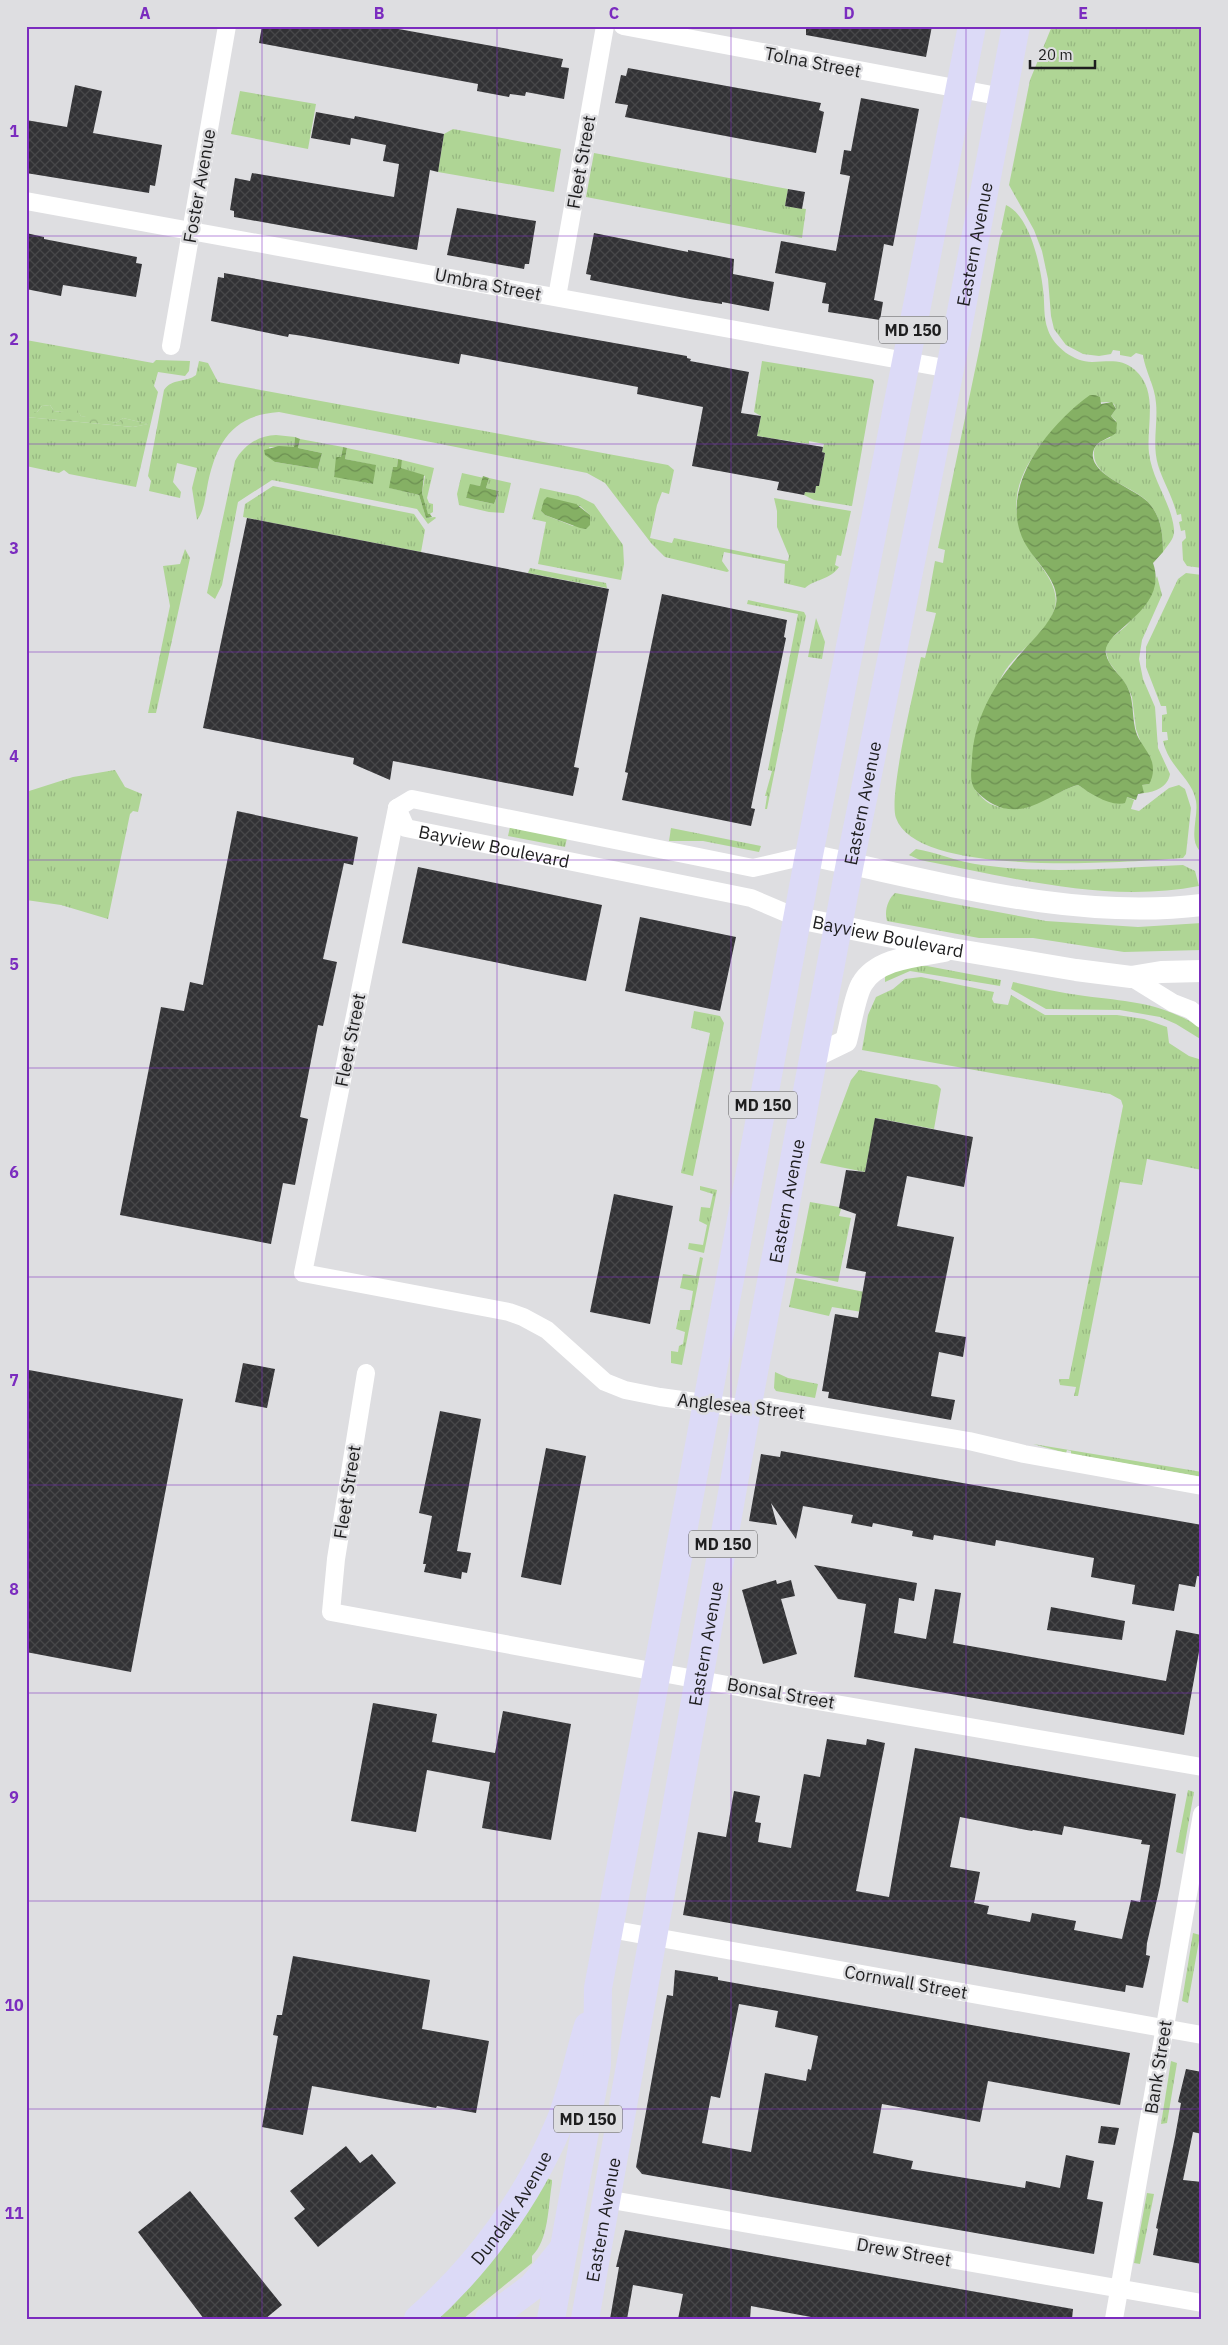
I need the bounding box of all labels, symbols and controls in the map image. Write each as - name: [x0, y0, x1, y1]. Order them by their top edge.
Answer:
- text: A: [140, 3, 151, 23]
- text: B: [374, 3, 385, 23]
- text: C: [609, 3, 619, 23]
- text: D: [843, 3, 855, 23]
- text: E: [1078, 3, 1088, 23]
- scale bar: [1030, 38, 1096, 70]
- street label: Tolna Street: [763, 41, 863, 83]
- text: 20 m: [1038, 45, 1073, 64]
- street label: Fleet Street: [561, 113, 601, 211]
- text: 1: [9, 121, 19, 141]
- street label: Foster Avenue: [178, 127, 220, 245]
- street label: Eastern Avenue: [951, 180, 997, 308]
- street label: Umbra Street: [433, 262, 543, 306]
- road number: MD 150: [879, 316, 947, 344]
- text: 2: [9, 329, 19, 349]
- text: 3: [9, 538, 19, 558]
- street label: Eastern Avenue: [838, 739, 886, 867]
- text: 4: [9, 746, 19, 766]
- street label: Bayview Boulevard: [417, 819, 572, 872]
- street label: Bayview Boulevard: [811, 910, 965, 962]
- text: 5: [9, 954, 19, 974]
- street label: Fleet Street: [330, 991, 370, 1089]
- road number: MD 150: [729, 1092, 797, 1118]
- street label: Eastern Avenue: [763, 1137, 809, 1265]
- text: 6: [9, 1162, 19, 1182]
- text: 7: [9, 1370, 19, 1390]
- street label: Anglesea Street: [676, 1388, 806, 1424]
- street label: Fleet Street: [328, 1443, 366, 1541]
- road number: MD 150: [689, 1530, 757, 1558]
- text: 8: [9, 1579, 19, 1599]
- street label: Eastern Avenue: [683, 1579, 728, 1708]
- street label: Bonsal Street: [725, 1672, 837, 1714]
- text: 9: [9, 1787, 19, 1807]
- street label: Cornwall Street: [843, 1960, 969, 2004]
- text: 10: [4, 1995, 24, 2015]
- street label: Bank Street: [1139, 2018, 1177, 2116]
- road number: MD 150: [554, 2106, 622, 2132]
- street label: Dundalk Avenue: [465, 2147, 557, 2269]
- street label: Eastern Avenue: [580, 2155, 625, 2284]
- text: 11: [4, 2203, 24, 2223]
- street label: Drew Street: [855, 2232, 953, 2272]

